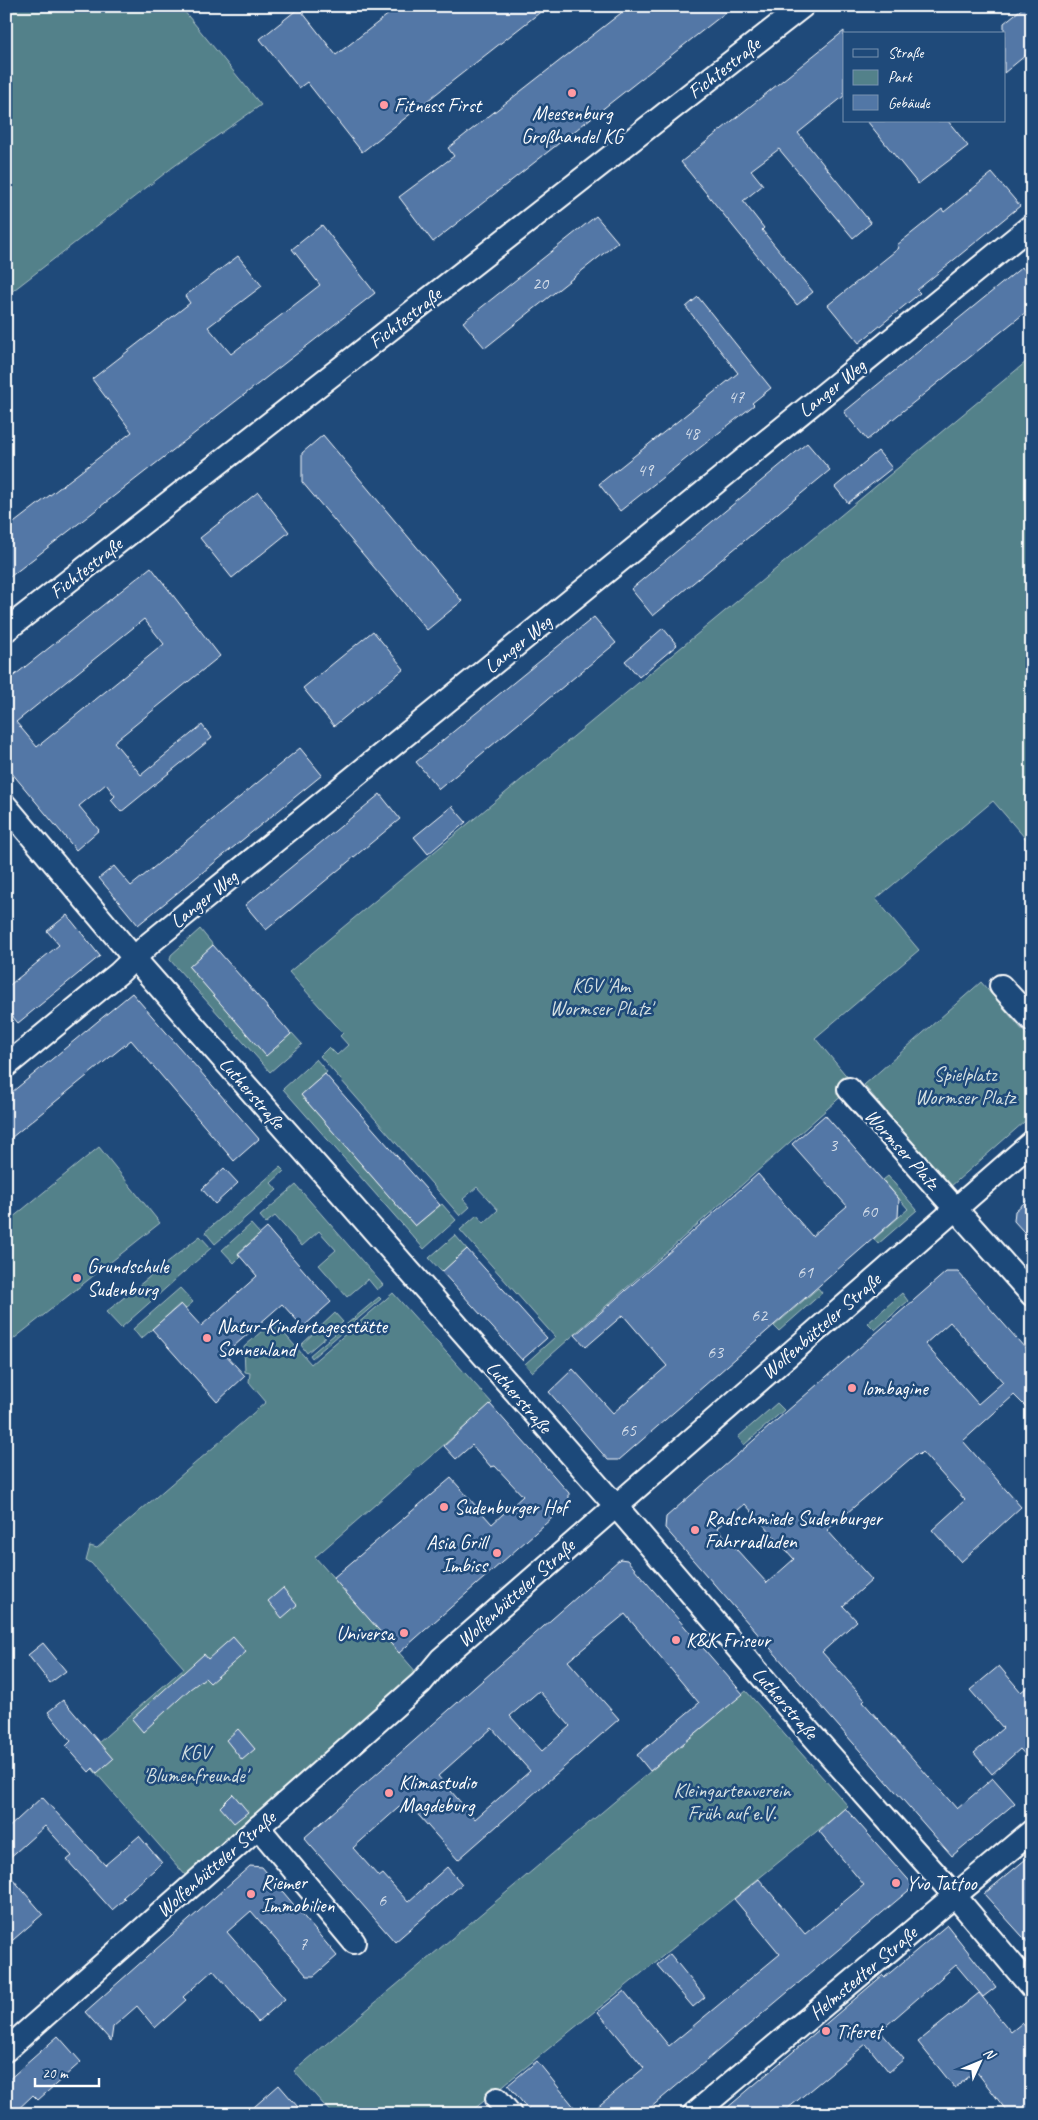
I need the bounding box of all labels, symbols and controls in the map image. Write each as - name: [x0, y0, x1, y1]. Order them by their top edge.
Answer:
- street label: Fichtestraße: [683, 31, 767, 104]
- legend: [843, 32, 1006, 122]
- text: Straße: [888, 44, 924, 63]
- text: Park: [888, 68, 913, 87]
- marker: Meesenburg Großhandel KG: [566, 87, 578, 99]
- place label: Fitness First: [394, 93, 483, 118]
- text: Gebäude: [888, 94, 931, 113]
- marker: Fitness First: [378, 99, 390, 111]
- place label: Meesenburg Großhandel KG: [521, 101, 625, 149]
- house number: 20: [532, 272, 550, 294]
- street label: Fichtestraße: [364, 281, 448, 354]
- street label: Langer Weg: [793, 353, 872, 423]
- house number: 47: [728, 386, 745, 408]
- house number: 48: [683, 422, 701, 444]
- house number: 49: [637, 459, 655, 481]
- street label: Fichtestraße: [45, 531, 129, 604]
- street label: Langer Weg: [479, 609, 558, 679]
- street label: Langer Weg: [165, 864, 244, 934]
- park label: KGV 'Am Wormser Platz': [550, 973, 656, 1021]
- street label: Lutherstraße: [214, 1052, 291, 1135]
- park label: Spielplatz Wormser Platz: [915, 1062, 1018, 1110]
- street label: Wormser Platz: [859, 1103, 947, 1197]
- house number: 3: [829, 1134, 839, 1156]
- house number: 60: [861, 1200, 879, 1222]
- place label: Grundschule Sudenburg: [87, 1254, 170, 1302]
- house number: 61: [797, 1261, 814, 1283]
- street label: Wolfenbütteler Straße: [756, 1266, 887, 1385]
- marker: Grundschule Sudenburg: [71, 1272, 83, 1284]
- house number: 62: [751, 1304, 769, 1326]
- place label: Natur-Kindertagesstätte Sonnenland: [217, 1314, 389, 1362]
- marker: Natur-Kindertagesstätte Sonnenland: [201, 1332, 213, 1344]
- house number: 63: [707, 1341, 725, 1363]
- street label: Lutherstraße: [481, 1356, 558, 1439]
- place label: lombagine: [862, 1376, 929, 1401]
- marker: lombagine: [846, 1382, 858, 1394]
- house number: 65: [620, 1419, 637, 1441]
- place label: Sudenburger Hof: [454, 1495, 571, 1520]
- marker: Sudenburger Hof: [438, 1501, 450, 1513]
- place label: Radschmiede Sudenburger Fahrradladen: [705, 1506, 884, 1554]
- marker: Radschmiede Sudenburger Fahrradladen: [689, 1524, 701, 1536]
- place label: Asia Grill Imbiss: [426, 1530, 491, 1578]
- street label: Wolfenbütteler Straße: [452, 1532, 581, 1653]
- marker: Asia Grill Imbiss: [491, 1547, 503, 1559]
- place label: Universa: [336, 1621, 396, 1646]
- marker: Universa: [398, 1627, 410, 1639]
- place label: K&K Friseur: [686, 1628, 772, 1653]
- marker: K&K Friseur: [670, 1634, 682, 1646]
- street label: Lutherstraße: [747, 1662, 824, 1745]
- park label: KGV 'Blumenfreunde': [143, 1740, 251, 1788]
- place label: Klimastudio Magdeburg: [399, 1770, 478, 1818]
- park label: Kleingartenverein Früh auf e.V.: [674, 1778, 791, 1826]
- marker: Klimastudio Magdeburg: [383, 1787, 395, 1799]
- street label: Wolfenbütteler Straße: [151, 1804, 282, 1923]
- place label: Riemer Immobilien: [261, 1870, 336, 1918]
- place label: Yvo Tattoo: [906, 1871, 977, 1896]
- marker: Yvo Tattoo: [890, 1877, 902, 1889]
- marker: Riemer Immobilien: [245, 1888, 257, 1900]
- house number: 6: [378, 1889, 387, 1911]
- street label: Helmstedter Straße: [804, 1920, 923, 2025]
- house number: 7: [299, 1933, 308, 1955]
- place label: Tiferet: [836, 2019, 885, 2044]
- marker: Tiferet: [820, 2025, 832, 2037]
- north arrow: [956, 2038, 1006, 2088]
- text: N: [980, 2044, 1000, 2064]
- scale bar: [35, 2055, 99, 2087]
- text: 20 m: [42, 2064, 69, 2083]

